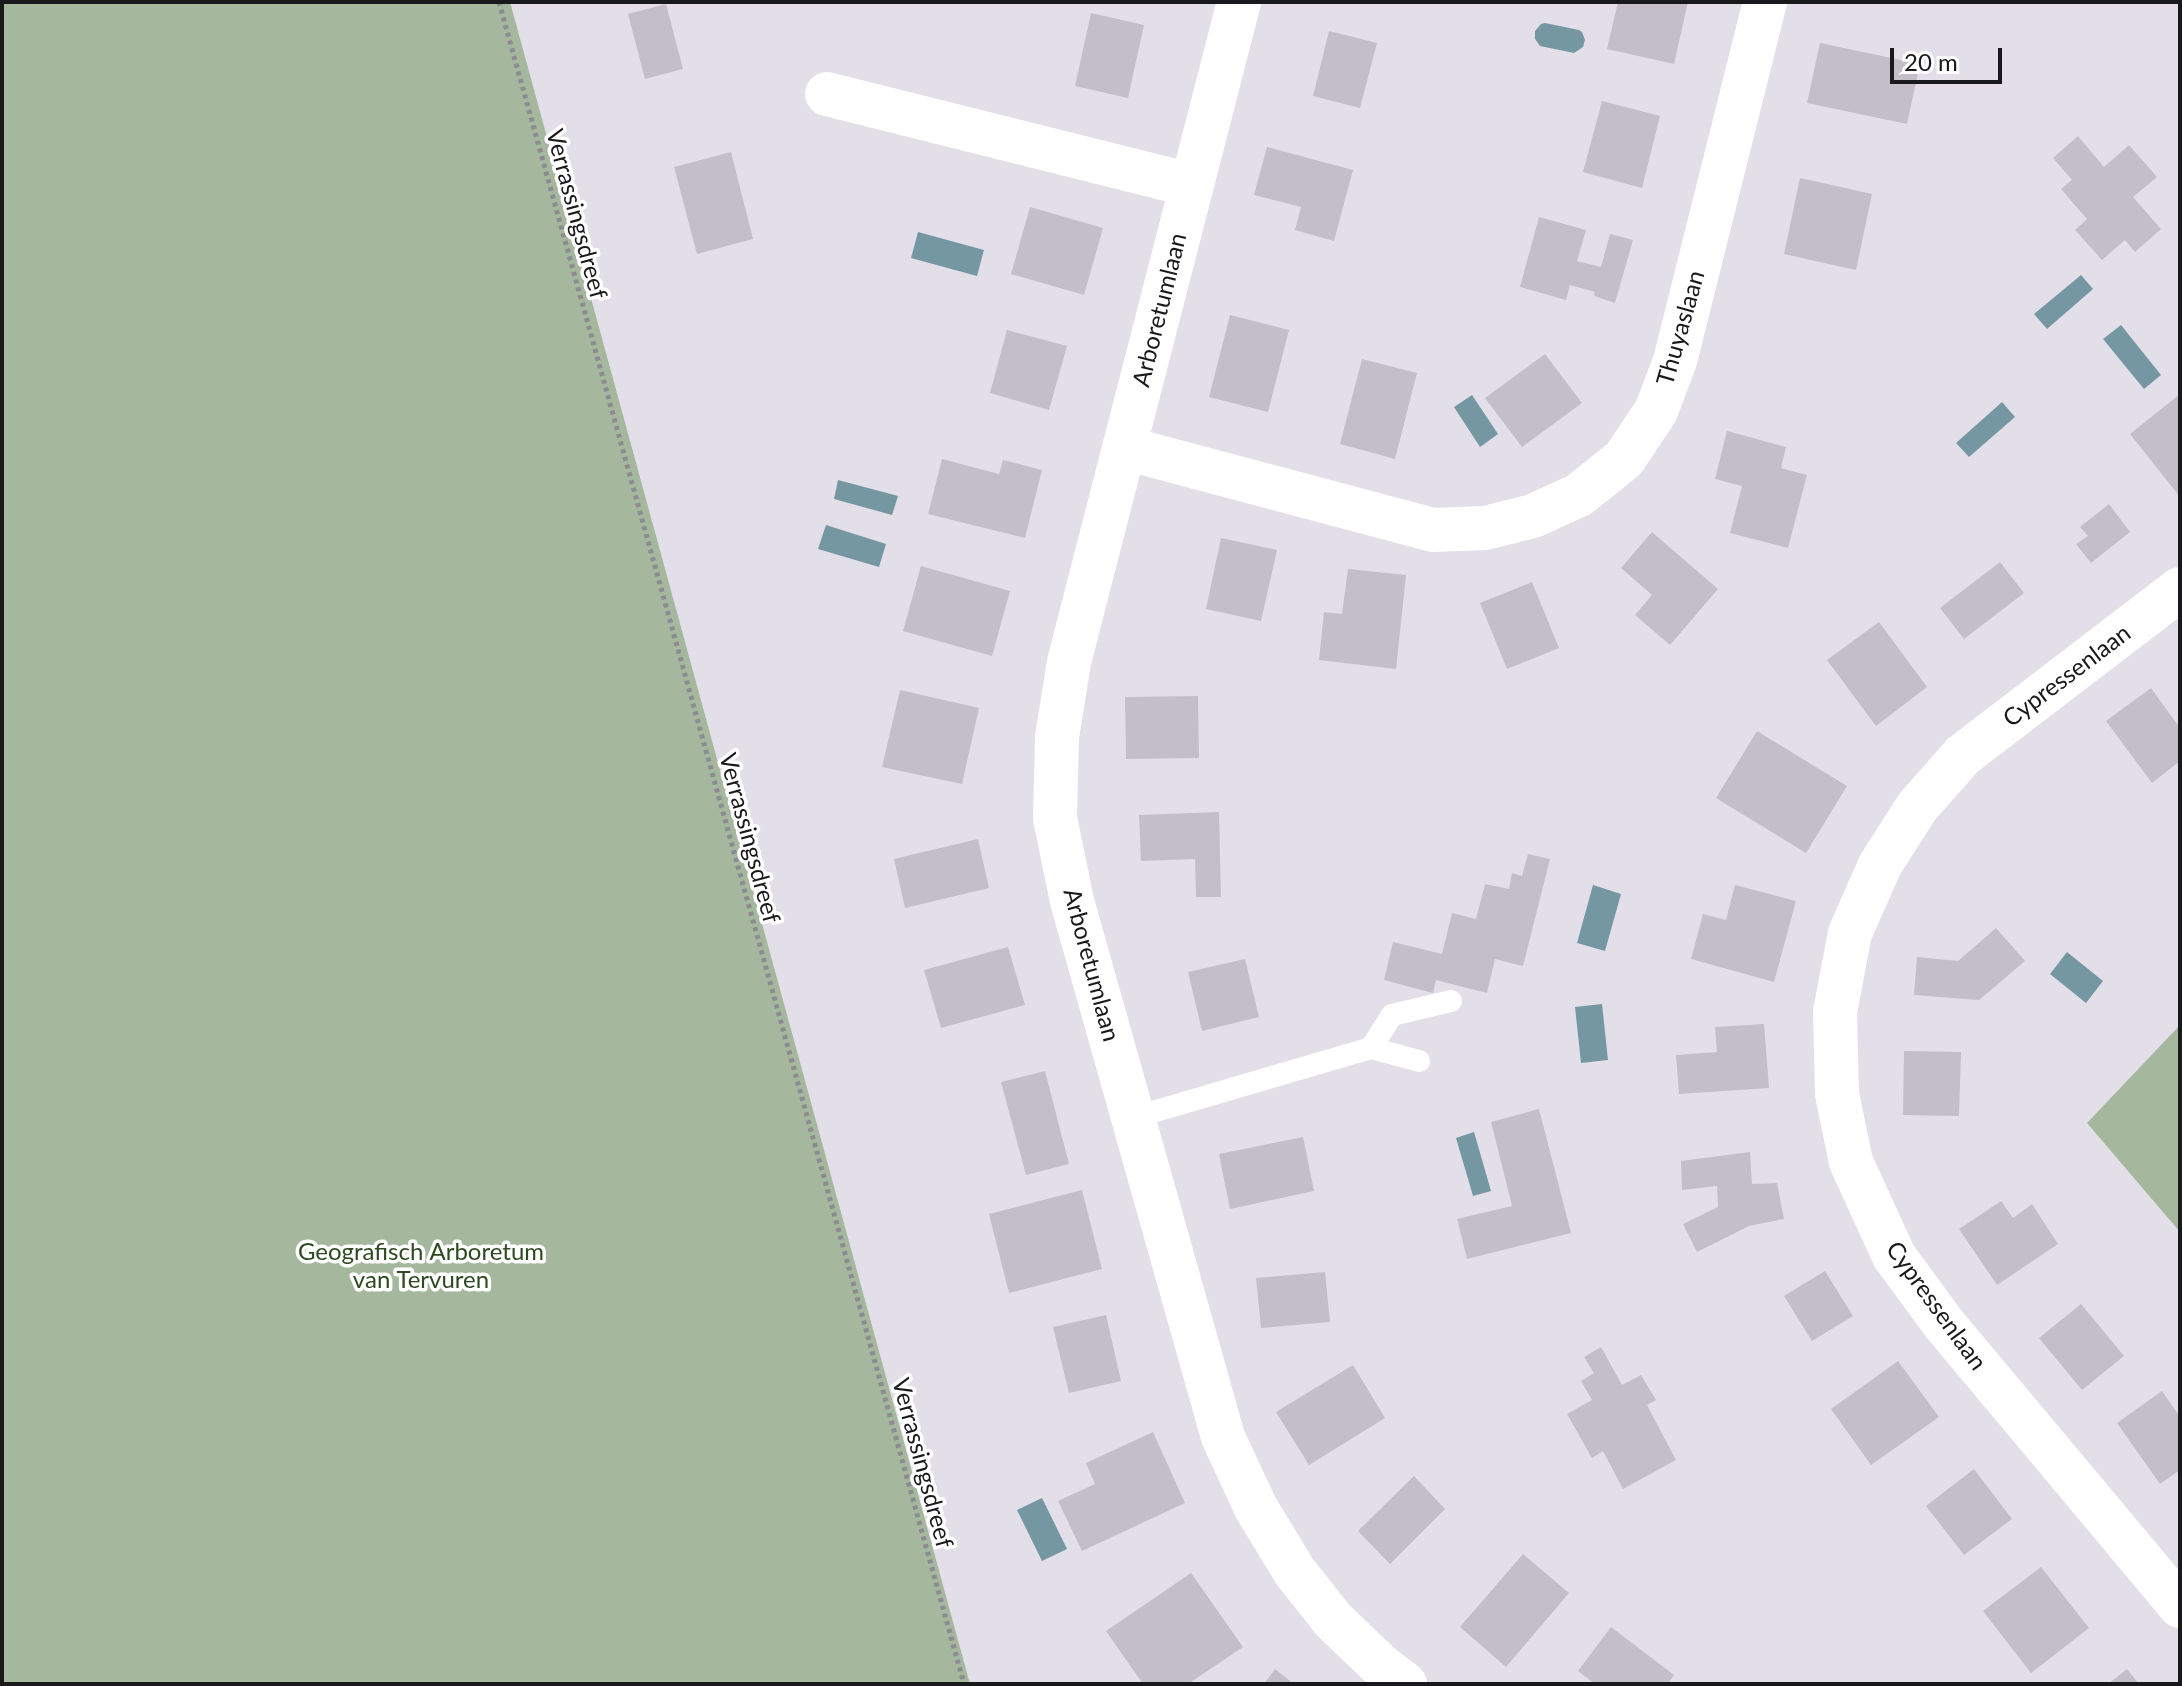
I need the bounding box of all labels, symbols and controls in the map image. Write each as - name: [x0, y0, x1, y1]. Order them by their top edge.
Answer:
- scale bar: [1894, 32, 2006, 82]
- text: 20 m: [1904, 47, 1958, 76]
- street label: Verrassingsdreef: [540, 126, 612, 302]
- street label: Arboretumlaan: [1127, 230, 1193, 390]
- street label: Thuyaslaan: [1651, 267, 1711, 389]
- street label: Cypressenlaan: [1998, 619, 2136, 733]
- street label: Verrassingsdreef: [713, 750, 785, 926]
- street label: Arboretumlaan: [1057, 885, 1125, 1045]
- street label: Cypressenlaan: [1880, 1236, 1992, 1376]
- park label: Geografisch Arboretum van Tervuren: [298, 1238, 544, 1294]
- street label: Verrassingsdreef: [886, 1375, 958, 1551]

